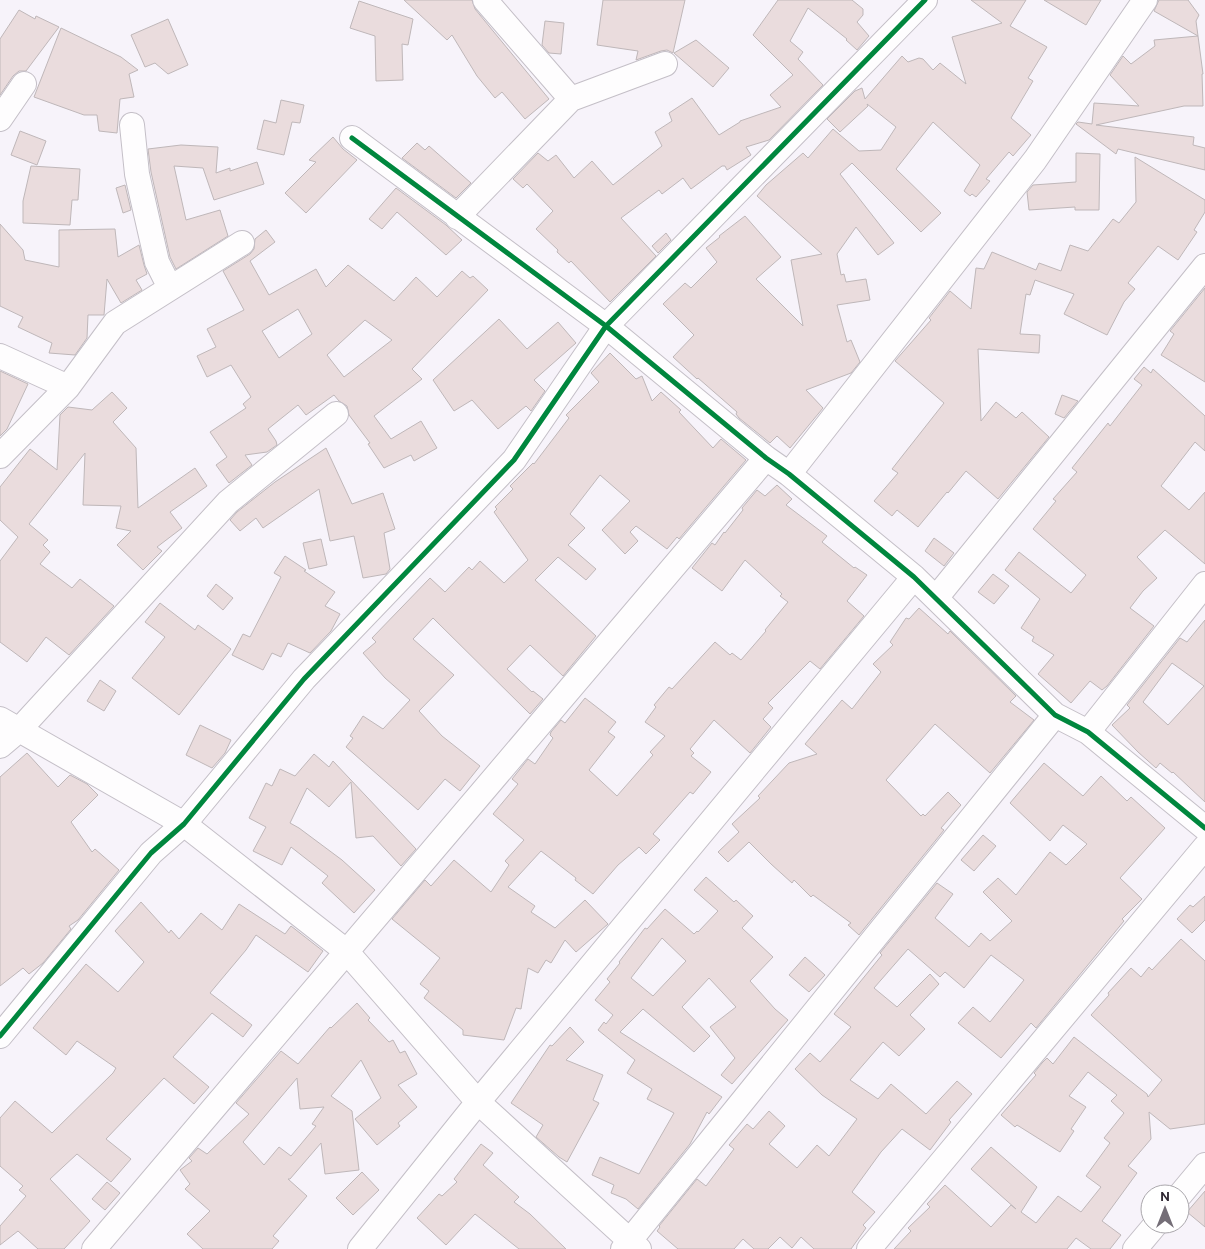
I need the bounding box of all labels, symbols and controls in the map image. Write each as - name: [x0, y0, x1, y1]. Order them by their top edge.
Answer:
- north arrow: [1140, 1184, 1190, 1234]
- text: N: [1160, 1189, 1170, 1206]

